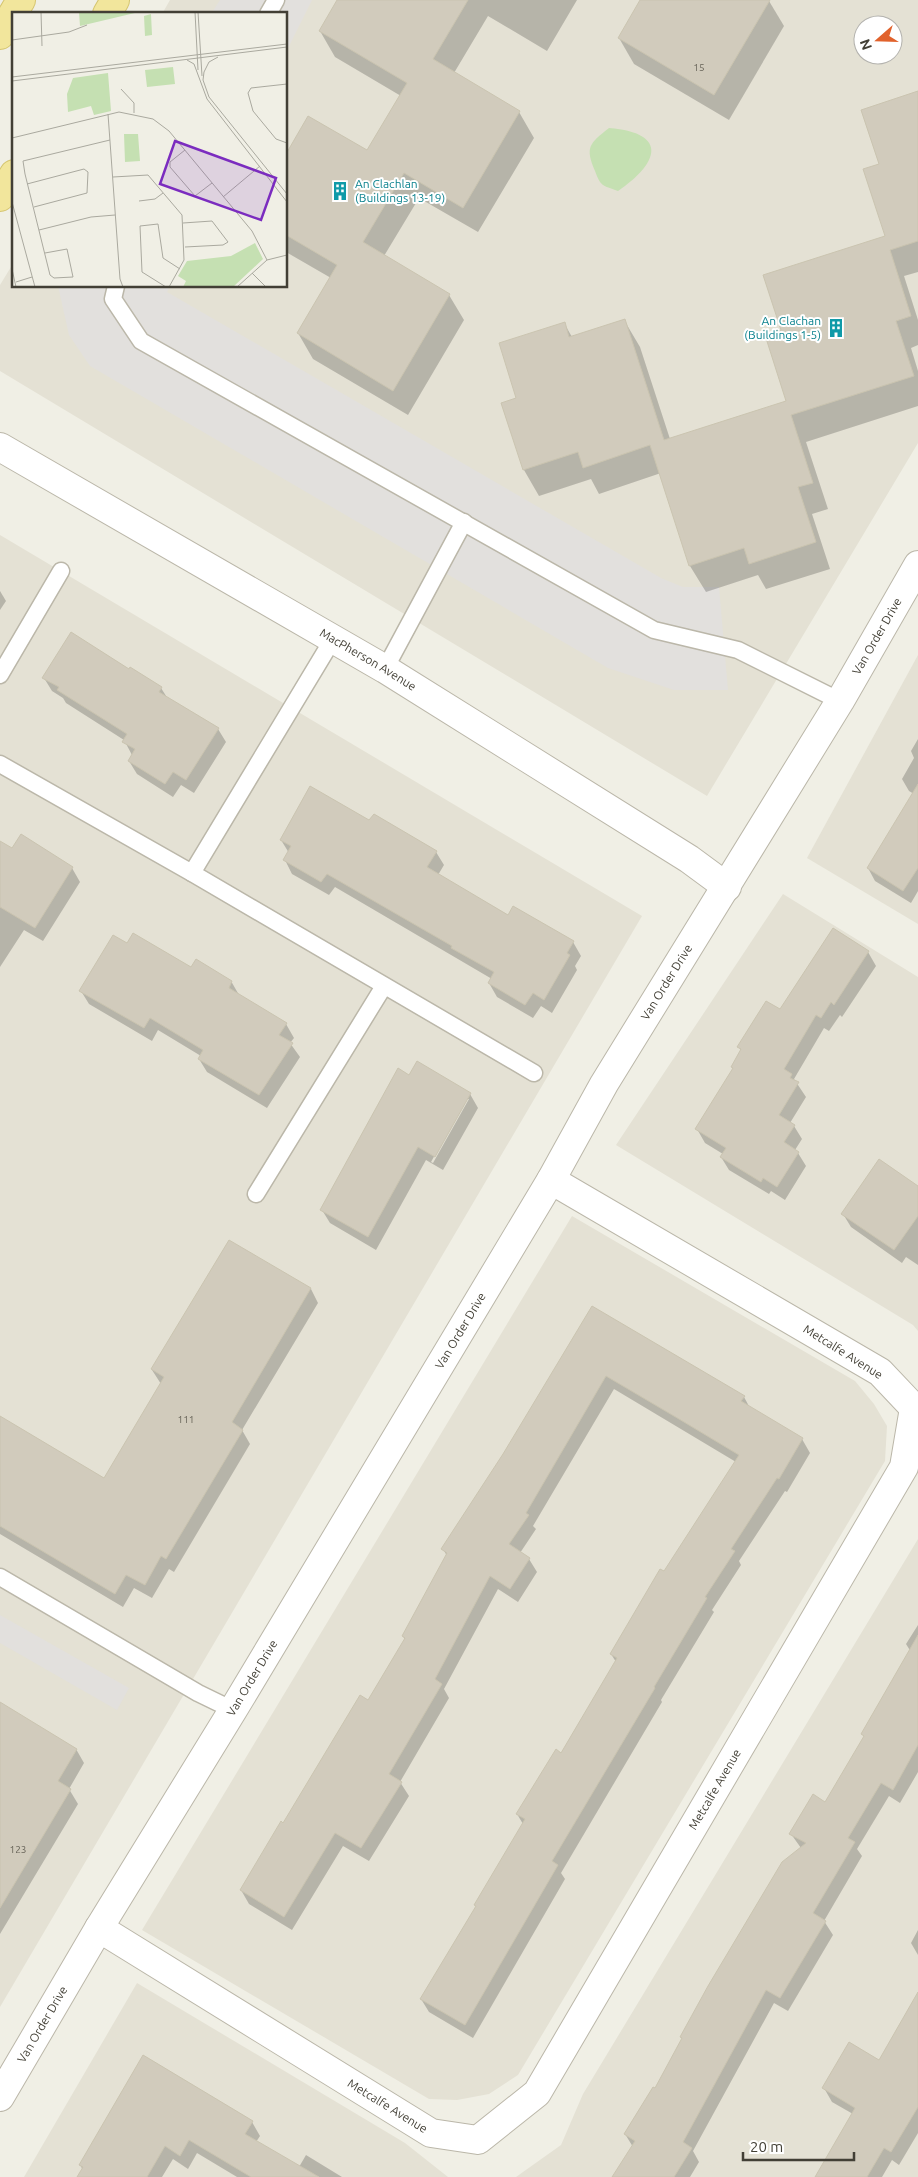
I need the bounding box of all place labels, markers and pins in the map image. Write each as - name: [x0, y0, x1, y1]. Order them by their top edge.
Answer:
- place label: An Clachlan (Buildings 13-19): [355, 177, 445, 205]
- building icon: An Clachlan (Buildings 13-19): [329, 180, 351, 202]
- place label: An Clachan (Buildings 1-5): [744, 314, 821, 342]
- building icon: An Clachan (Buildings 1-5): [825, 317, 847, 339]

